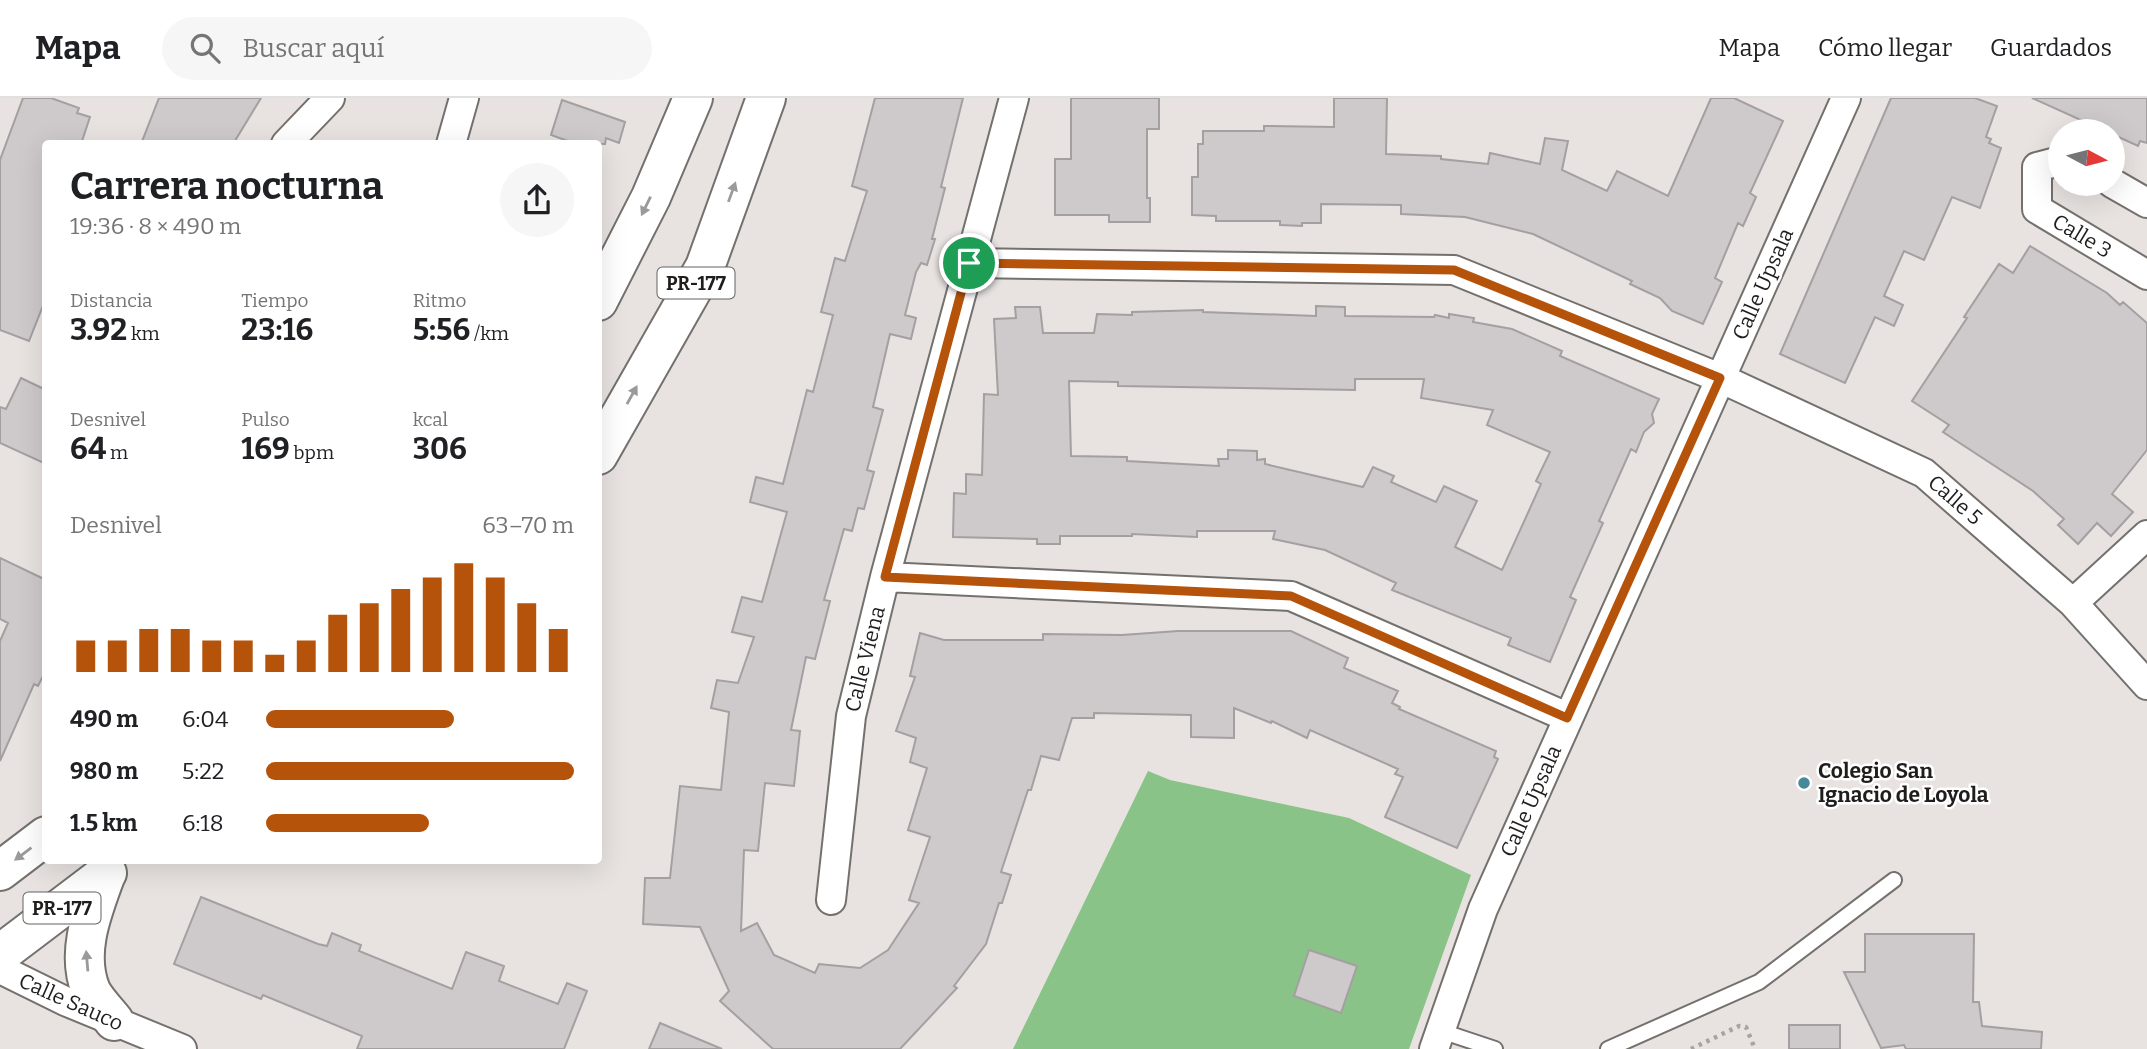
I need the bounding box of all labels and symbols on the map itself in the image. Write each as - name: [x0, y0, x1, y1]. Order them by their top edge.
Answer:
- north arrow: [2048, 119, 2124, 196]
- one-way arrow: [727, 181, 738, 202]
- one-way arrow: [641, 196, 652, 216]
- street label: Calle 3: [2048, 208, 2116, 264]
- street label: Calle Upsala: [1727, 224, 1799, 344]
- pin: [939, 233, 999, 293]
- road number: PR-177: [658, 267, 734, 298]
- one-way arrow: [626, 386, 638, 405]
- street label: Calle 5: [1922, 469, 1988, 531]
- street label: Calle Viena: [839, 603, 891, 715]
- street label: Calle Upsala: [1495, 741, 1567, 861]
- place label: Colegio San Ignacio de Loyola: [1818, 758, 1989, 808]
- marker: Colegio San Ignacio de Loyola: [1796, 775, 1812, 791]
- one-way arrow: [14, 846, 32, 861]
- road number: PR-177: [24, 892, 100, 923]
- one-way arrow: [81, 950, 92, 972]
- street label: Calle Sauco: [15, 967, 127, 1037]

